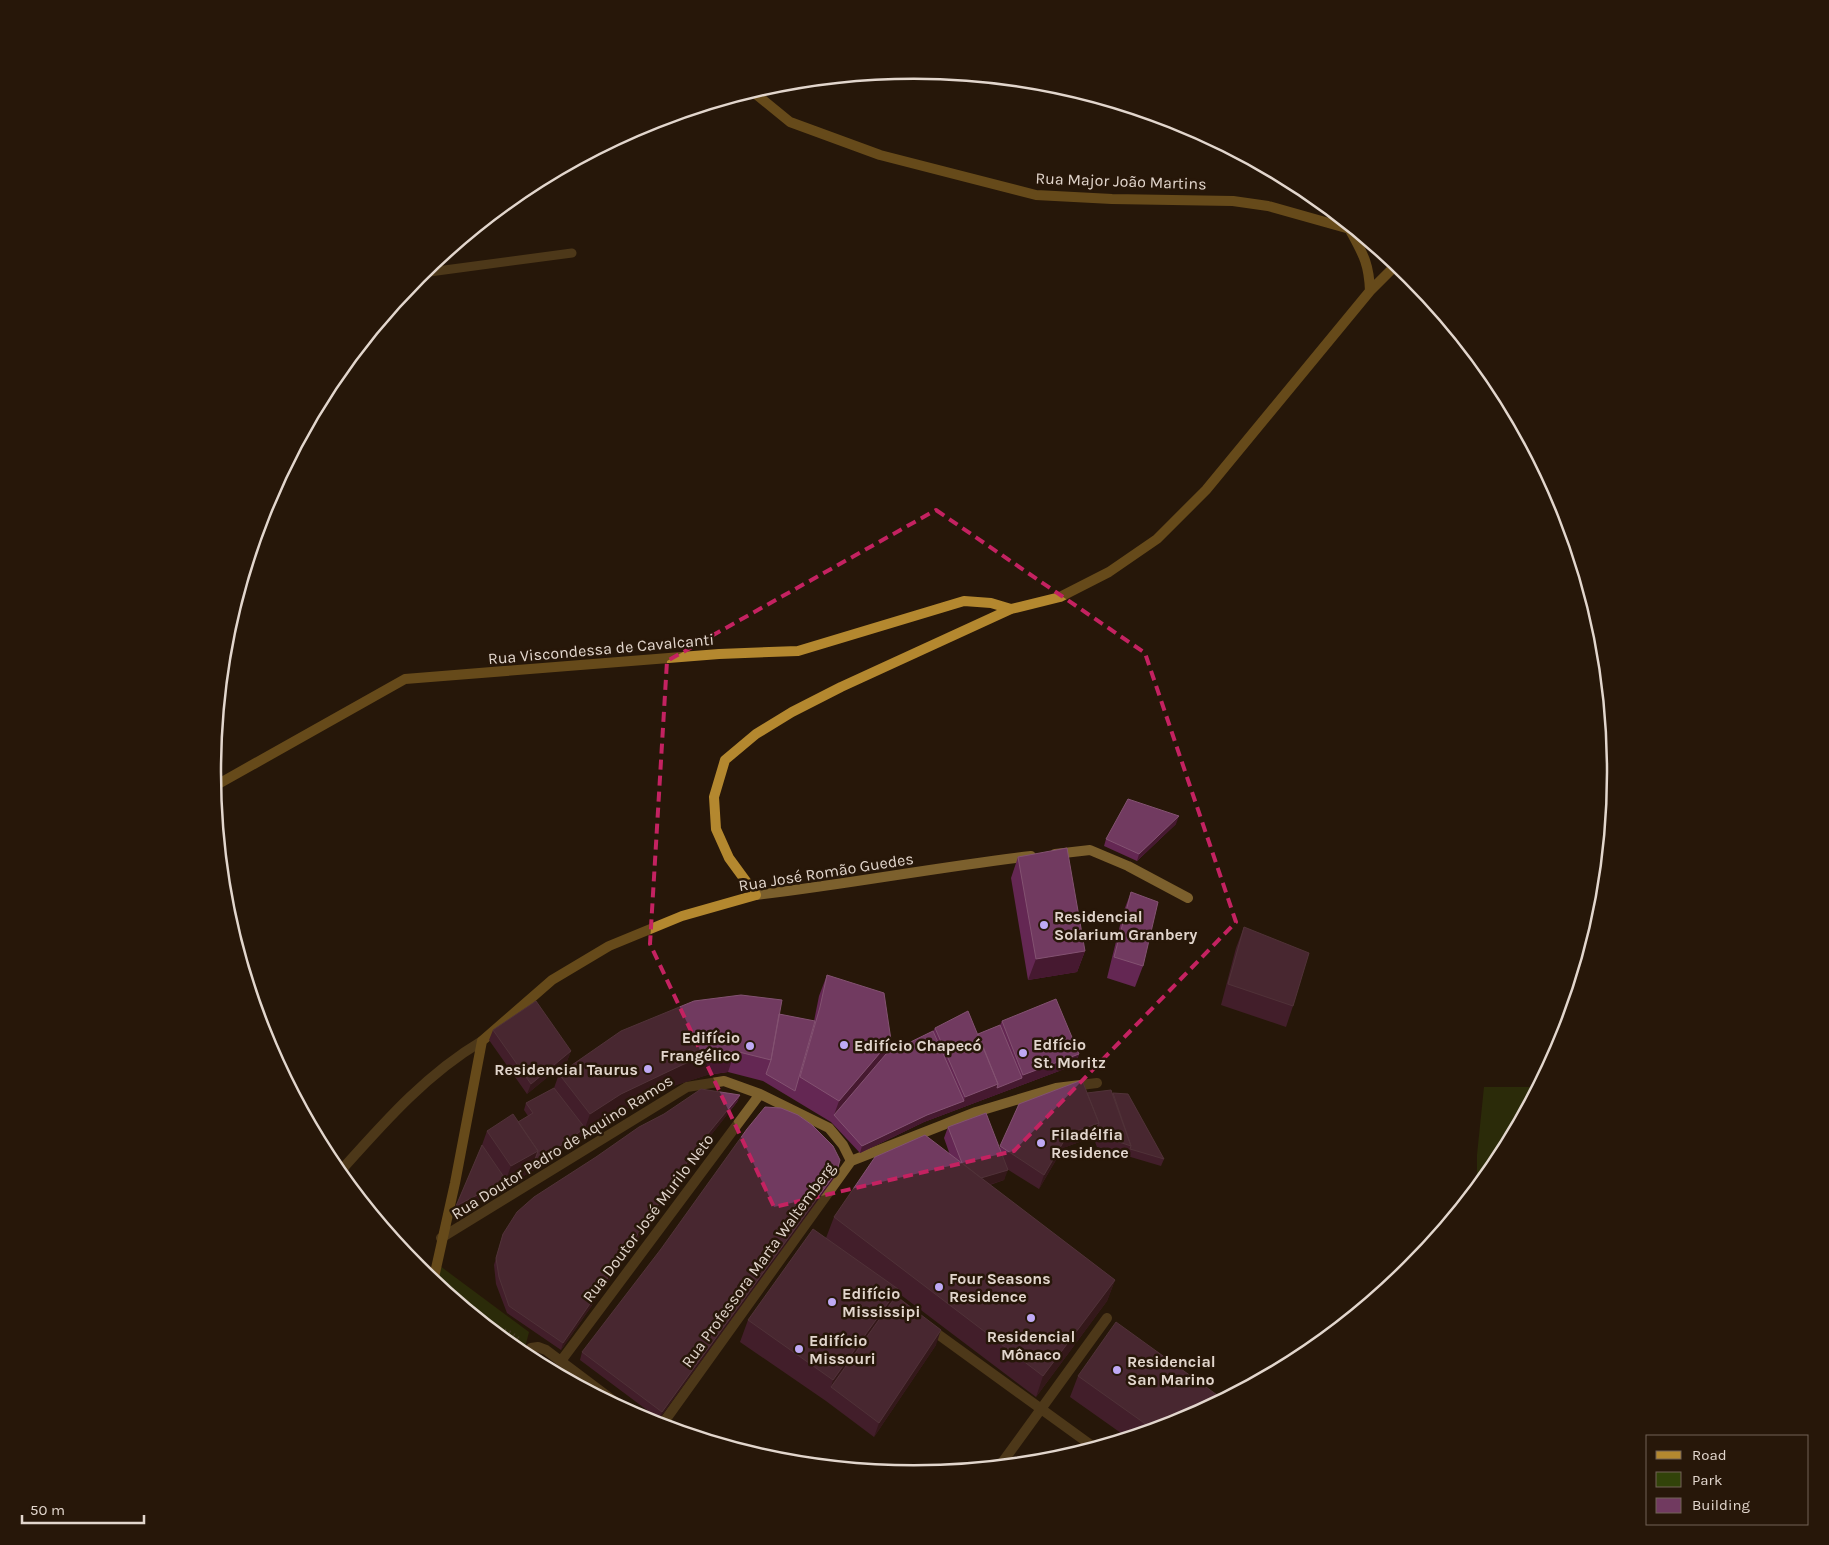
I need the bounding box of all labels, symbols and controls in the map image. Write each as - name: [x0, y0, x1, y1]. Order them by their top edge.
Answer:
- street label: Rua Major João Martins: [1035, 169, 1207, 193]
- street label: Rua Viscondessa de Cavalcanti: [487, 630, 715, 668]
- street label: Rua José Romão Guedes: [737, 849, 915, 895]
- place label: Residencial Solarium Granbery: [1054, 907, 1197, 944]
- marker: Residencial Solarium Granbery: [1038, 919, 1050, 931]
- place label: Edifício Frangélico: [660, 1028, 740, 1065]
- place label: Edfício St. Moritz: [1033, 1035, 1106, 1072]
- place label: Edifício Chapecó: [854, 1036, 982, 1055]
- marker: Edifício Chapecó: [838, 1039, 850, 1051]
- marker: Edifício Frangélico: [744, 1040, 756, 1052]
- marker: Edfício St. Moritz: [1017, 1047, 1029, 1059]
- place label: Residencial Taurus: [494, 1060, 638, 1079]
- marker: Residencial Taurus: [642, 1063, 654, 1075]
- street label: Rua Doutor Pedro de Aquino Ramos: [448, 1071, 676, 1223]
- place label: Filadélfia Residence: [1051, 1125, 1129, 1162]
- street label: Rua Doutor José Murilo Neto: [578, 1130, 718, 1306]
- marker: Filadélfia Residence: [1035, 1137, 1047, 1149]
- street label: Rua Professora Marta Waltemberg: [677, 1159, 839, 1371]
- place label: Four Seasons Residence: [949, 1269, 1051, 1306]
- marker: Four Seasons Residence: [933, 1281, 945, 1293]
- place label: Edifício Mississipi: [842, 1284, 921, 1321]
- marker: Edifício Mississipi: [826, 1296, 838, 1308]
- marker: Residencial Mônaco: [1025, 1312, 1037, 1324]
- place label: Residencial Mônaco: [987, 1327, 1075, 1364]
- place label: Edifício Missouri: [809, 1331, 876, 1368]
- marker: Edifício Missouri: [793, 1343, 805, 1355]
- place label: Residencial San Marino: [1127, 1352, 1216, 1389]
- marker: Residencial San Marino: [1111, 1364, 1123, 1376]
- legend: [1646, 1435, 1809, 1525]
- text: Road: [1692, 1446, 1727, 1464]
- text: Park: [1692, 1471, 1722, 1489]
- scale bar: [22, 1492, 145, 1524]
- text: Building: [1692, 1496, 1750, 1514]
- text: 50 m: [30, 1501, 65, 1519]

